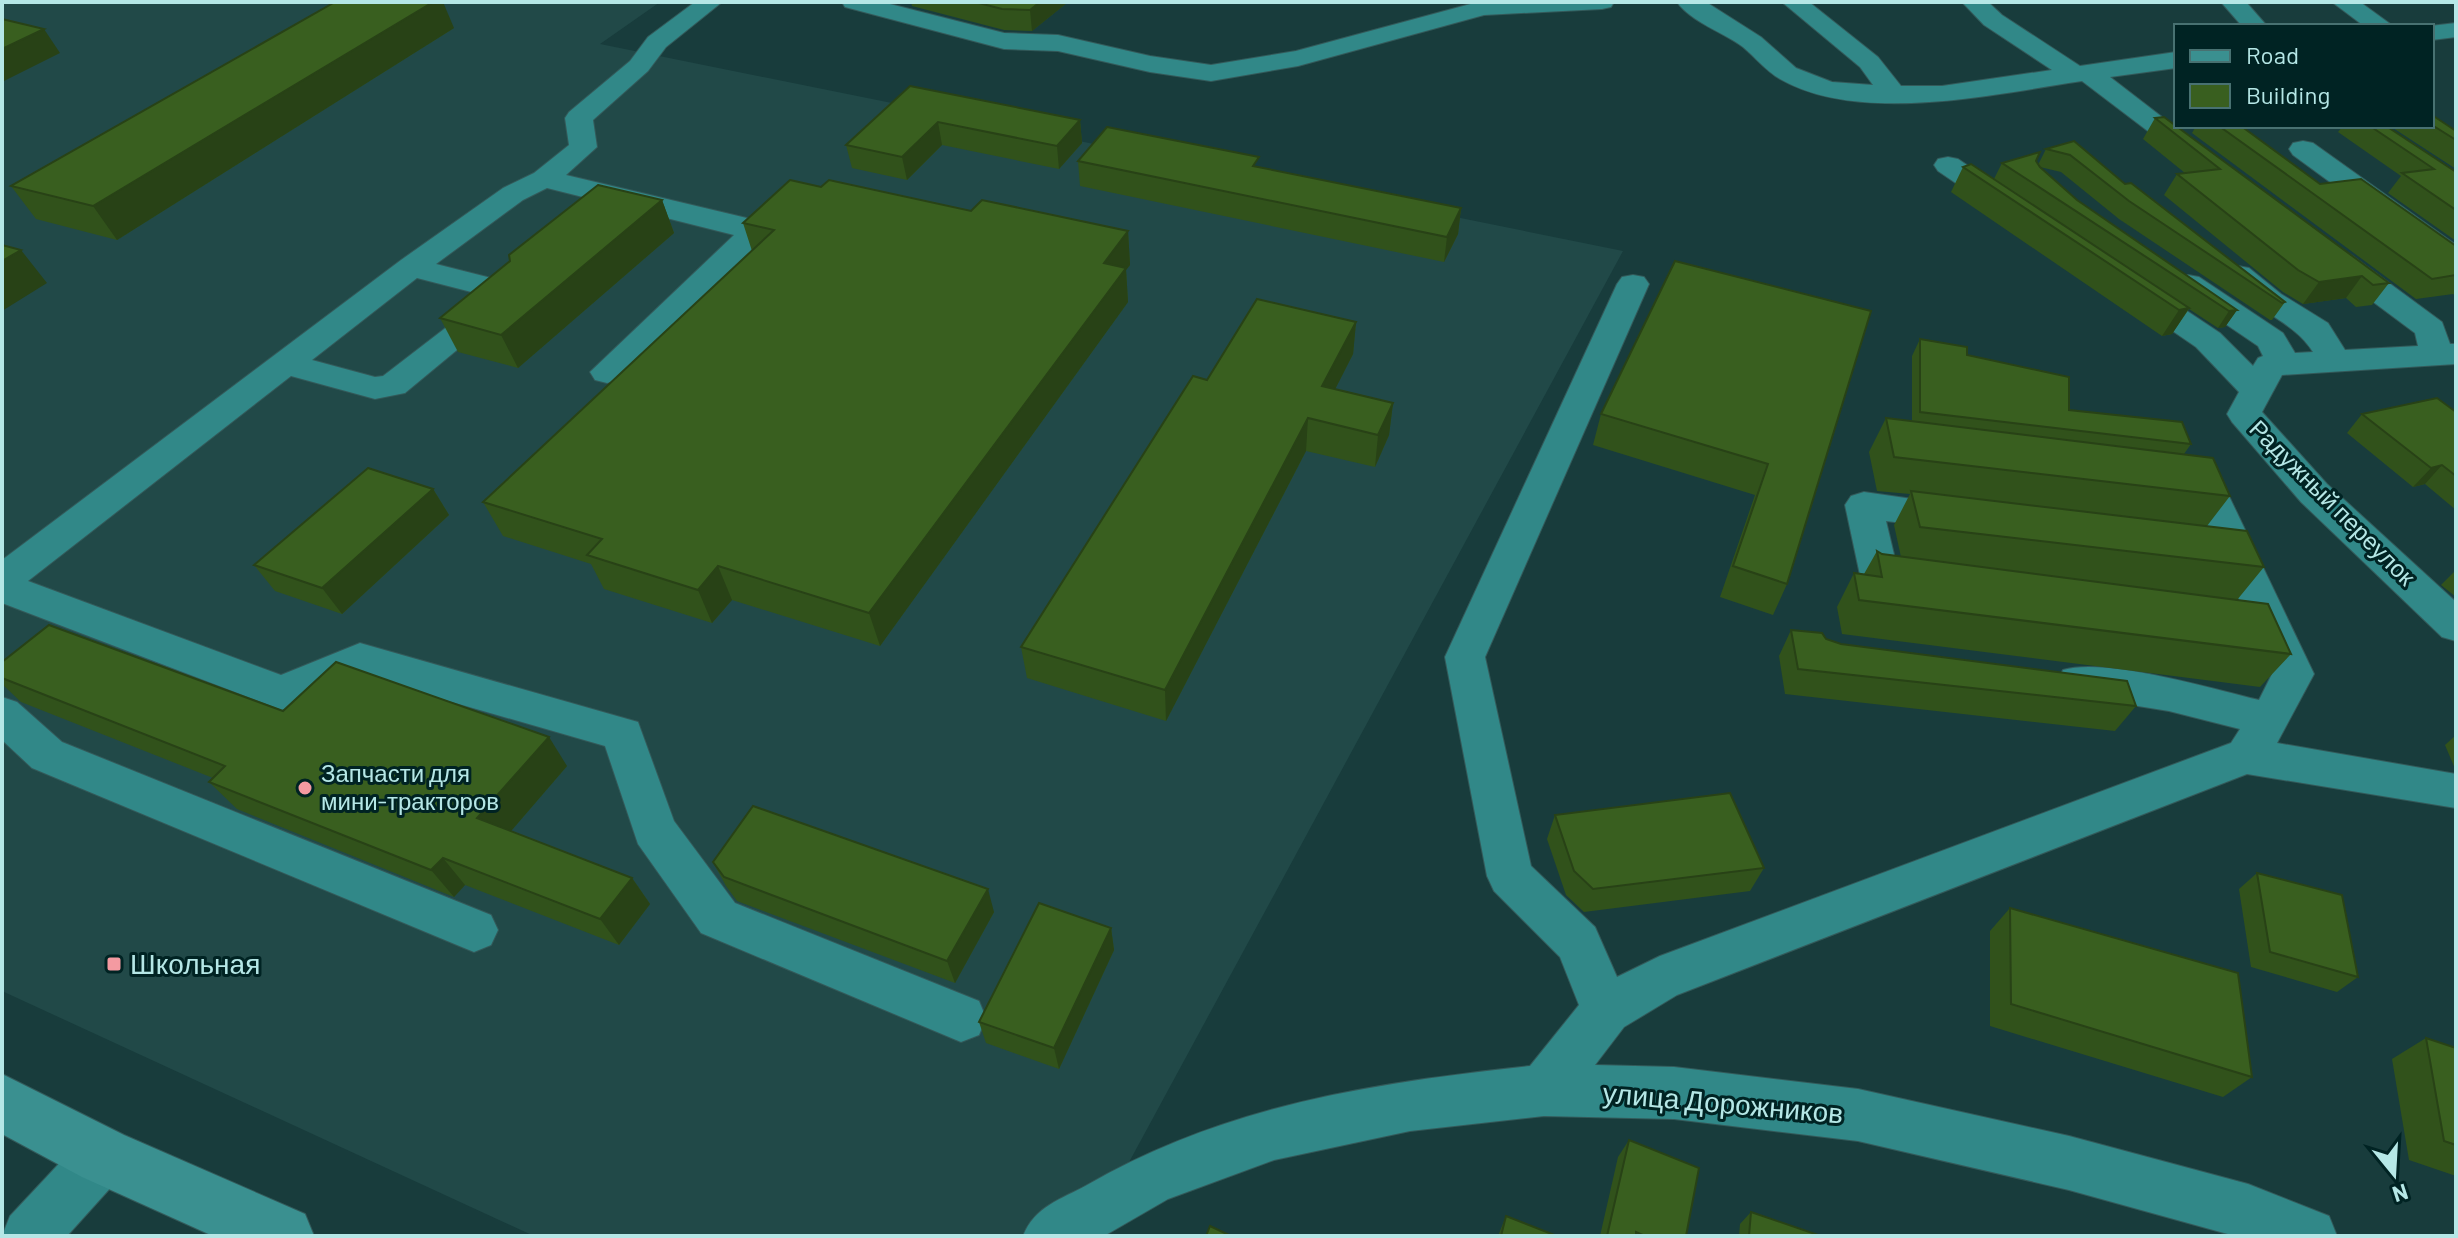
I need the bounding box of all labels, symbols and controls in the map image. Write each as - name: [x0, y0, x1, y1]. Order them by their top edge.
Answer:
- legend: [2174, 24, 2434, 128]
- text: Road: [2246, 40, 2299, 69]
- text: Building: [2246, 80, 2330, 109]
- street label: Радужный переулок: [2244, 413, 2422, 591]
- place label: Запчасти для мини-тракторов: [321, 758, 499, 815]
- marker: Запчасти для мини-тракторов: [296, 779, 314, 797]
- place label: Школьная: [130, 946, 260, 980]
- marker: Школьная: [105, 955, 123, 973]
- street label: улица Дорожников: [1602, 1075, 1845, 1129]
- north arrow: [2354, 1134, 2434, 1214]
- text: N: [2390, 1179, 2411, 1209]

